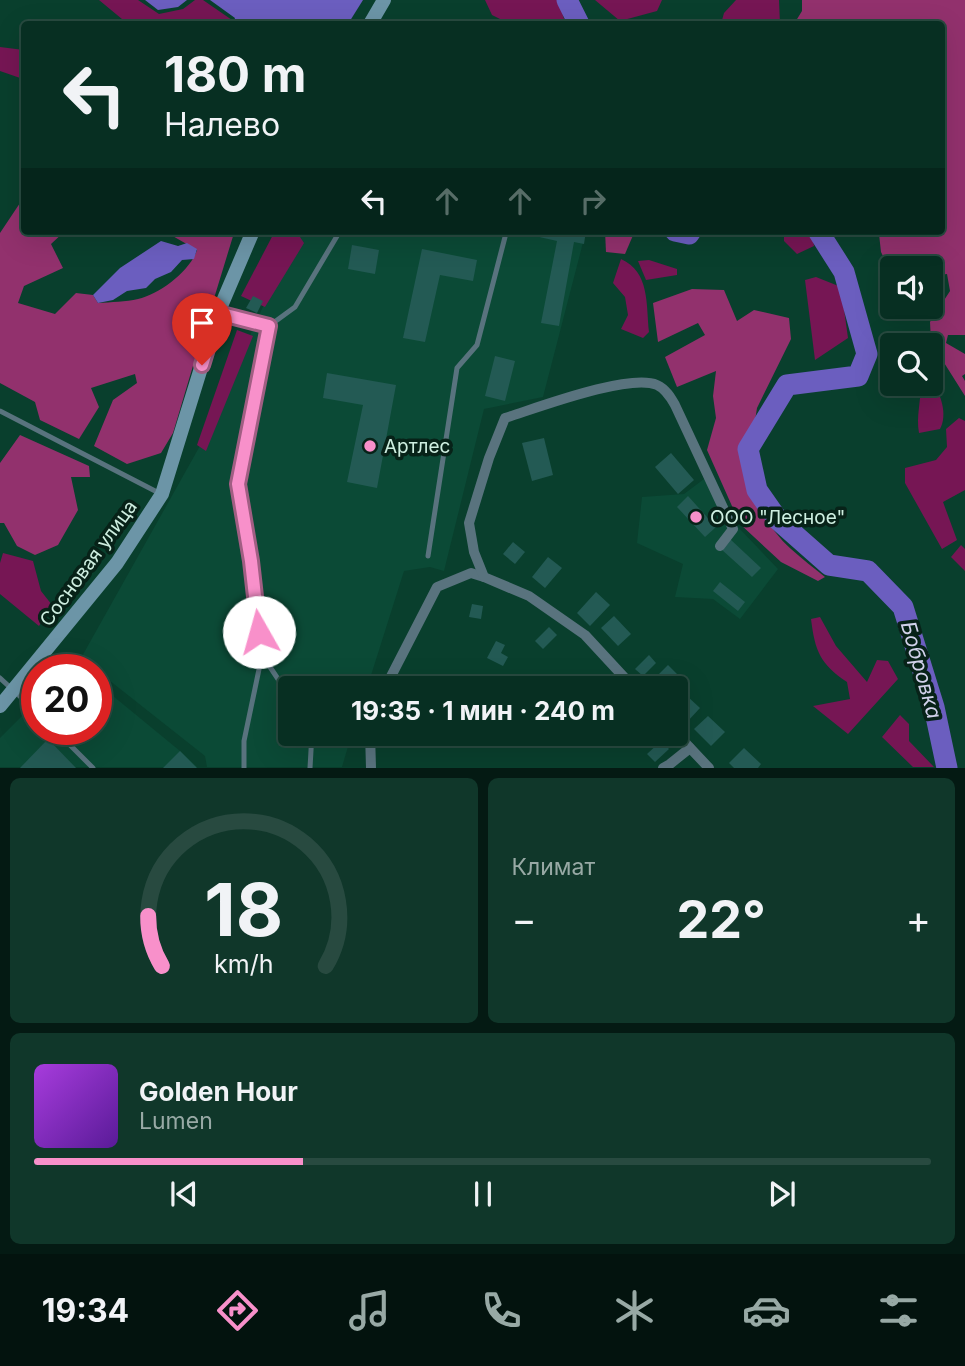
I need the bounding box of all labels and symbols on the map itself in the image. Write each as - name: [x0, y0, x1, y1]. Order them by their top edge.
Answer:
- pin: [172, 293, 232, 365]
- place label: Артлес: [384, 435, 450, 458]
- marker: Артлес: [362, 438, 378, 454]
- street label: Сосновая улица: [35, 496, 142, 631]
- place label: ООО "Лесное": [710, 506, 845, 529]
- marker: ООО "Лесное": [688, 509, 704, 525]
- position arrow: [222, 595, 296, 669]
- water label: Бобровка: [896, 618, 947, 722]
- speed limit sign: 20: [21, 654, 112, 745]

